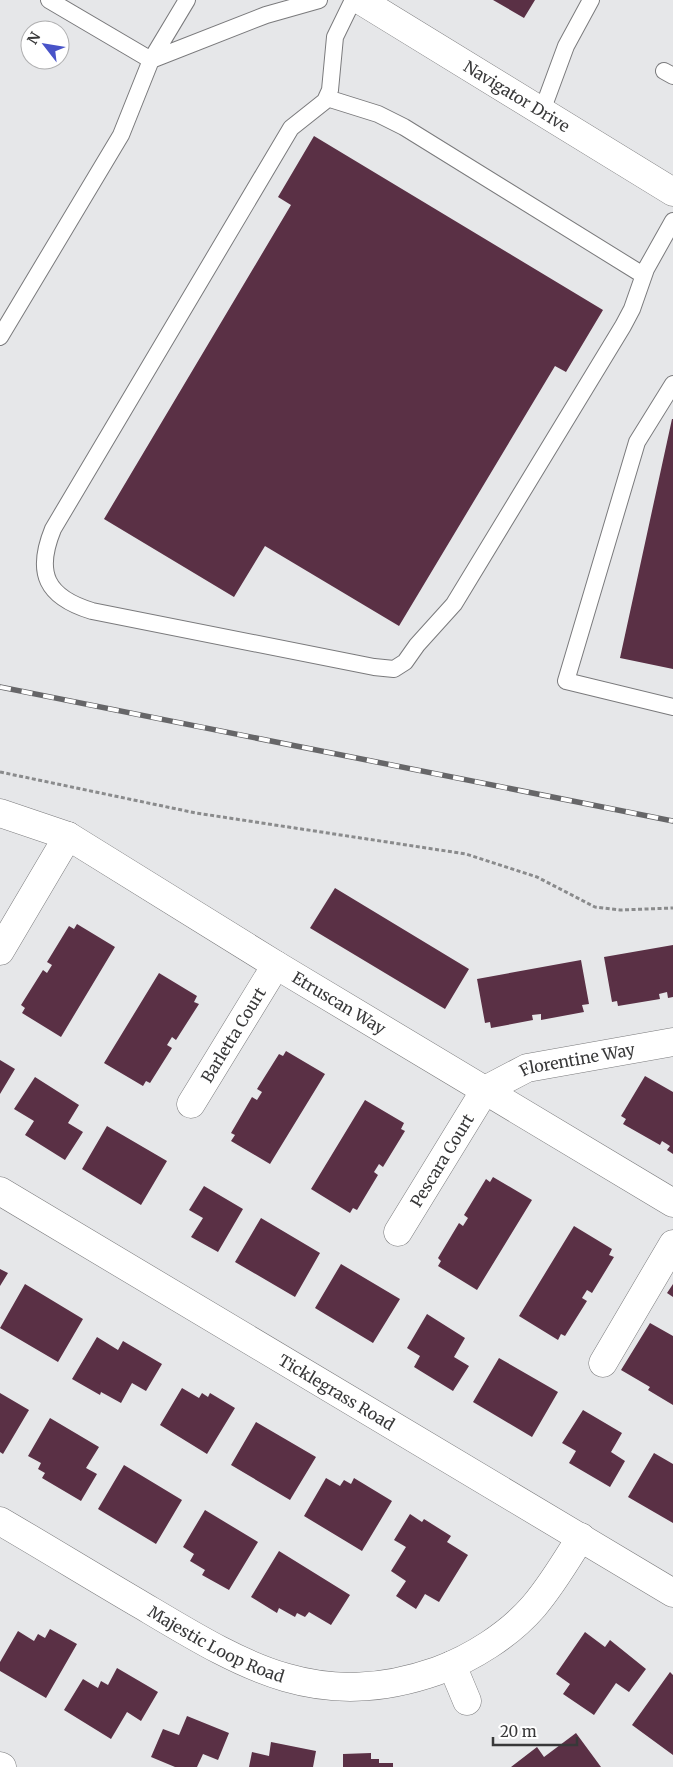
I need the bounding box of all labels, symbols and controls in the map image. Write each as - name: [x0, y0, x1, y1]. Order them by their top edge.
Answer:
- north arrow: [20, 20, 70, 70]
- text: N: [23, 29, 44, 48]
- street label: Navigator Drive: [460, 56, 573, 136]
- street label: Etruscan Way: [289, 967, 390, 1039]
- street label: Barletta Court: [197, 983, 270, 1086]
- street label: Florentine Way: [516, 1039, 637, 1080]
- street label: Pescara Court: [406, 1110, 478, 1211]
- street label: Ticklegrass Road: [275, 1350, 398, 1435]
- street label: Majestic Loop Road: [144, 1601, 287, 1687]
- scale bar: [493, 1714, 577, 1746]
- text: 20 m: [500, 1722, 537, 1741]

